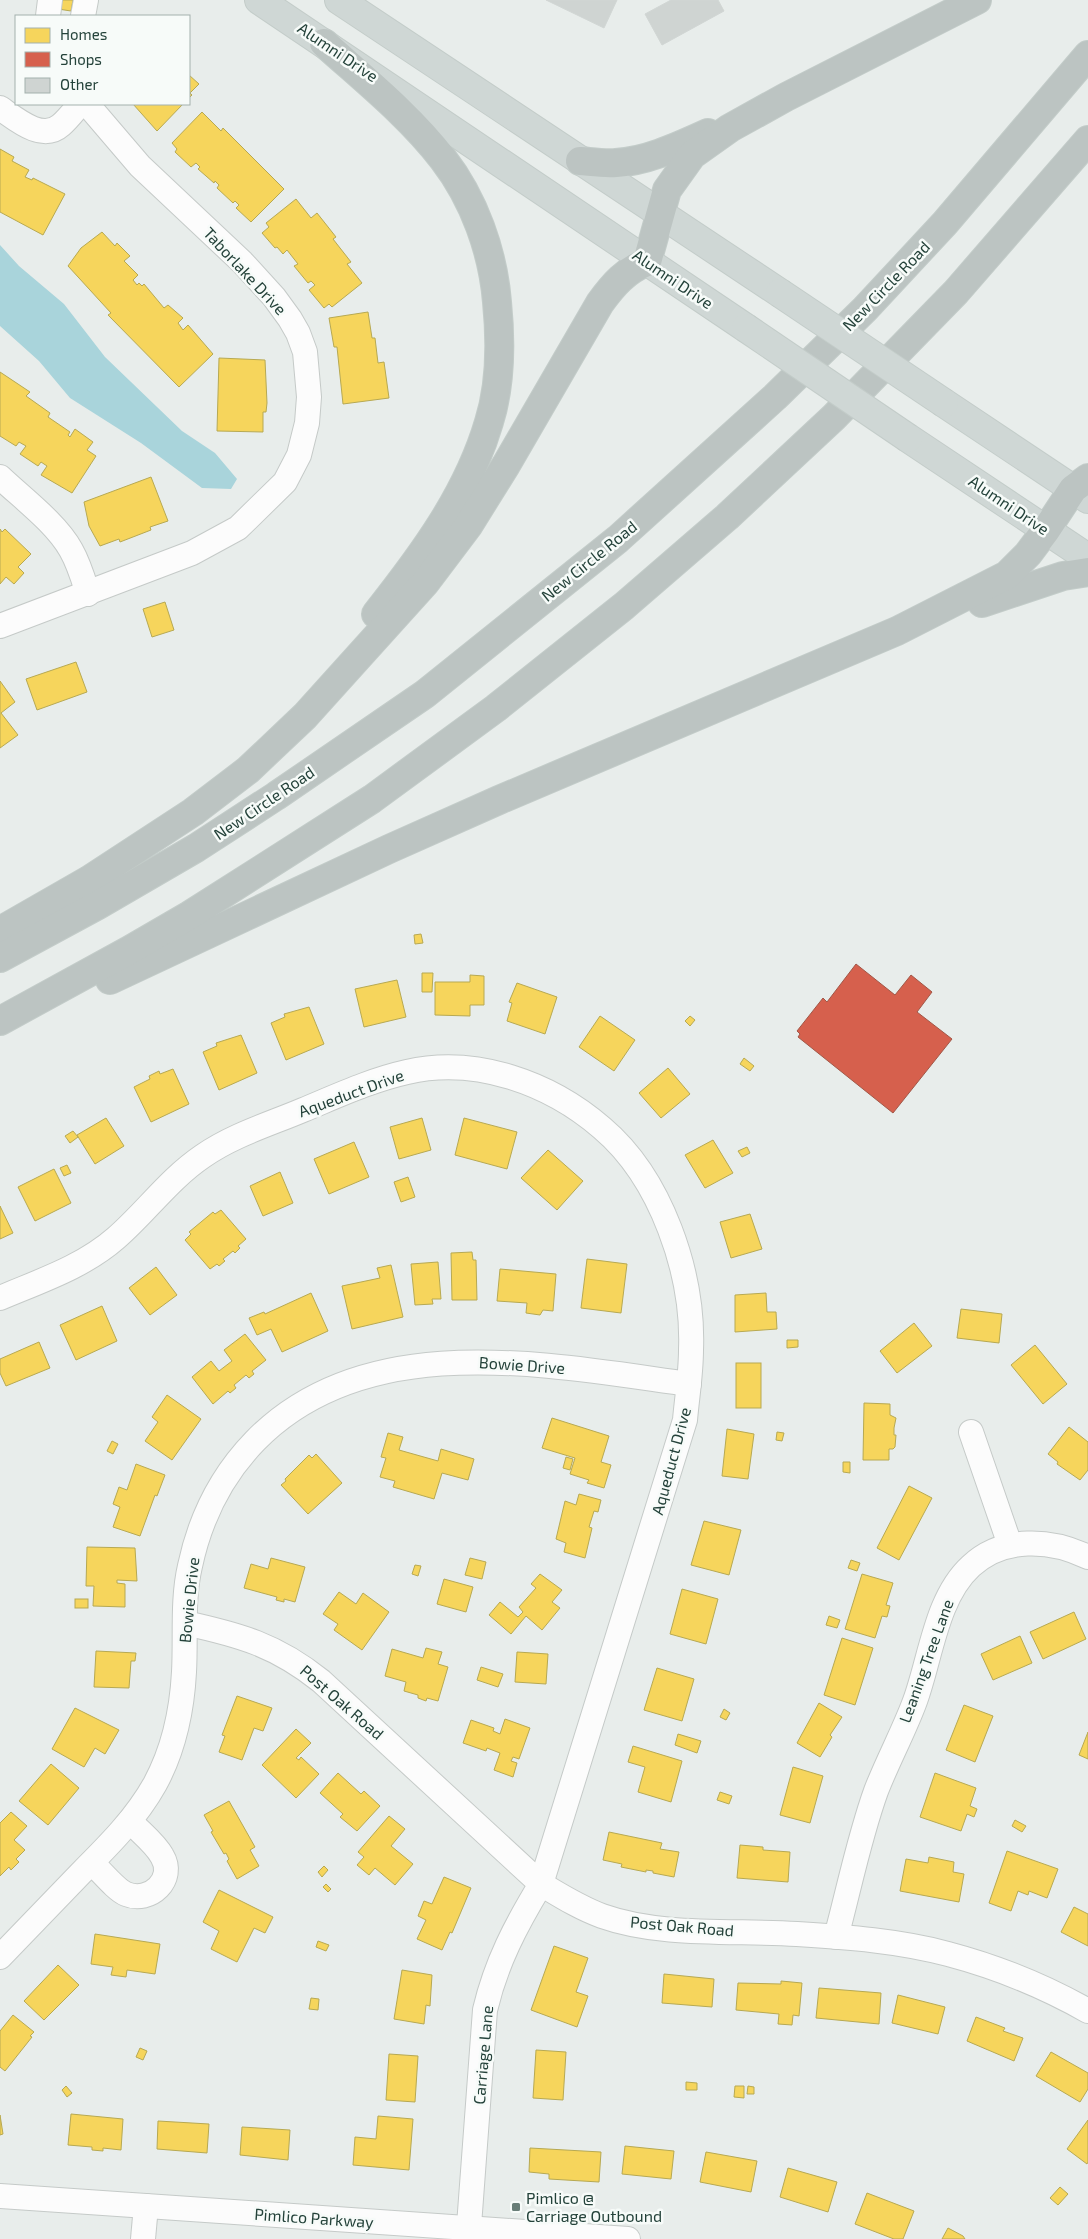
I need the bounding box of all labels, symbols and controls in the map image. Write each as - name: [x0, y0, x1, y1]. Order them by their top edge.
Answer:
- legend: [15, 15, 190, 105]
- street label: Alumni Drive: [295, 18, 382, 85]
- text: Homes: [60, 25, 107, 43]
- text: Shops: [60, 50, 102, 68]
- text: Other: [60, 75, 99, 93]
- street label: Taborlake Drive: [200, 223, 291, 318]
- street label: New Circle Road: [838, 237, 933, 334]
- street label: Alumni Drive: [630, 245, 717, 312]
- street label: Alumni Drive: [966, 471, 1053, 538]
- street label: New Circle Road: [537, 516, 640, 605]
- street label: New Circle Road: [210, 762, 318, 843]
- street label: Aqueduct Drive: [296, 1065, 406, 1120]
- street label: Bowie Drive: [478, 1352, 566, 1377]
- street label: Aqueduct Drive: [647, 1405, 694, 1517]
- street label: Bowie Drive: [175, 1556, 202, 1644]
- street label: Leaning Tree Lane: [894, 1597, 957, 1725]
- street label: Post Oak Road: [297, 1660, 388, 1743]
- street label: Post Oak Road: [629, 1912, 735, 1940]
- street label: Carriage Lane: [469, 2005, 496, 2105]
- place label: Pimlico @ Carriage Outbound: [526, 2188, 662, 2225]
- marker: Pimlico @ Carriage Outbound: [510, 2201, 522, 2213]
- street label: Pimlico Parkway: [254, 2204, 375, 2231]

